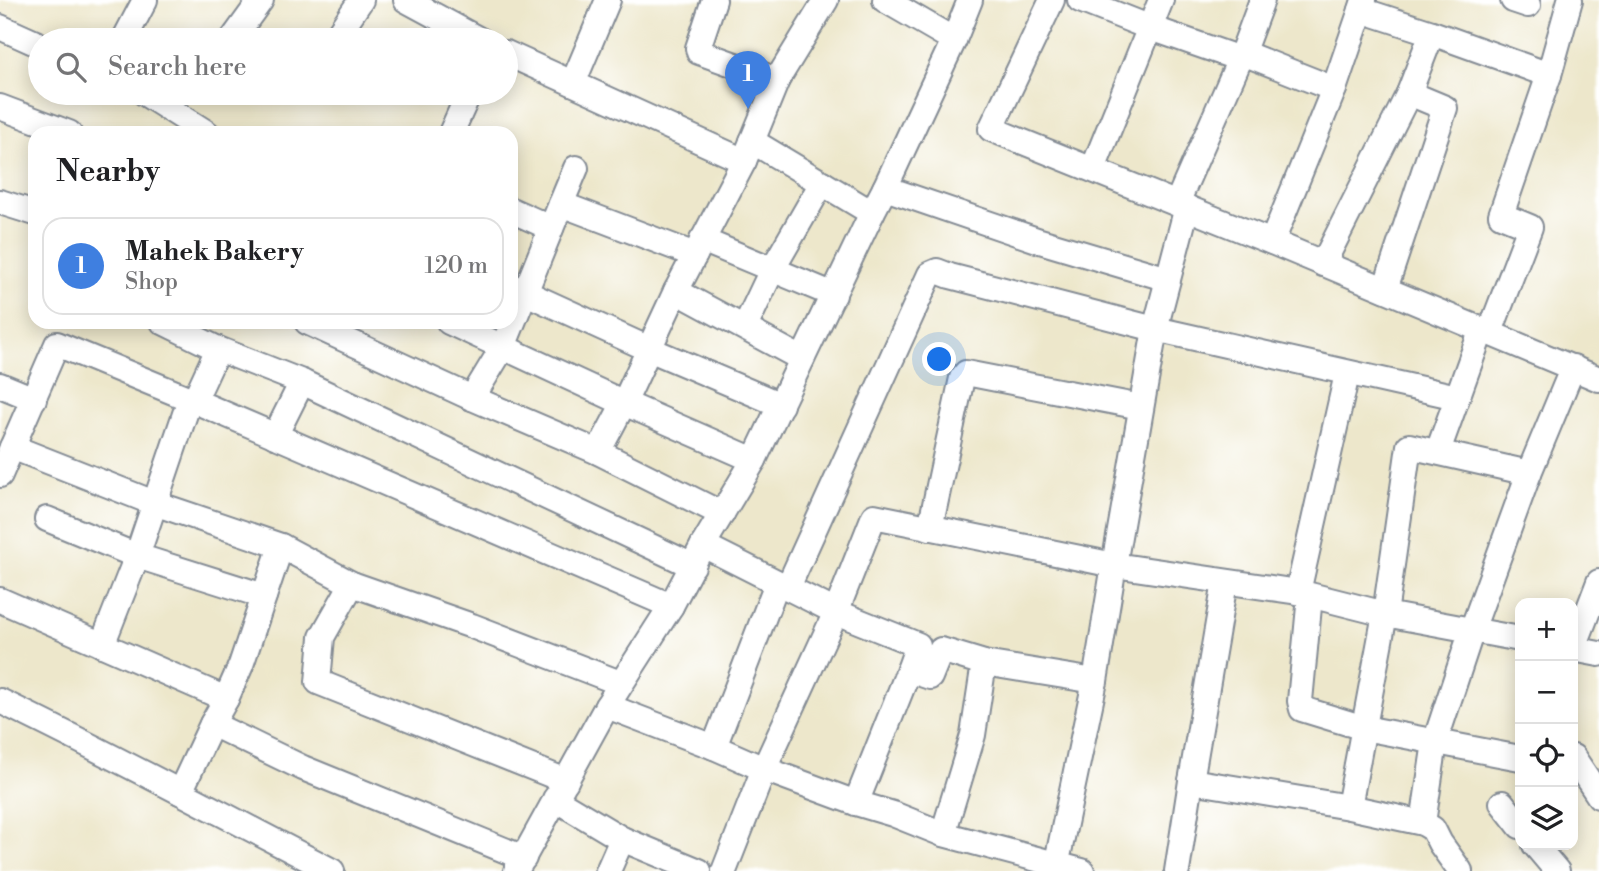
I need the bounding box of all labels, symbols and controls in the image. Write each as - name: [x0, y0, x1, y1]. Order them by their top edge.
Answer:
- search box: [28, 28, 518, 105]
- icon: search: [52, 48, 90, 86]
- text: Search here: [108, 51, 247, 83]
- pin: 1: [725, 51, 771, 109]
- text: Nearby: [56, 153, 160, 191]
- text: Mahek Bakery: [125, 236, 304, 268]
- text: 1: [75, 252, 87, 280]
- text: 120 m: [424, 252, 488, 280]
- text: Shop: [125, 268, 178, 296]
- your location: [922, 342, 956, 376]
- map controls: [1515, 598, 1578, 850]
- button: +: [1515, 598, 1578, 661]
- button: −: [1515, 661, 1578, 724]
- button: locate: [1515, 724, 1578, 787]
- button: layers: [1515, 787, 1578, 850]

